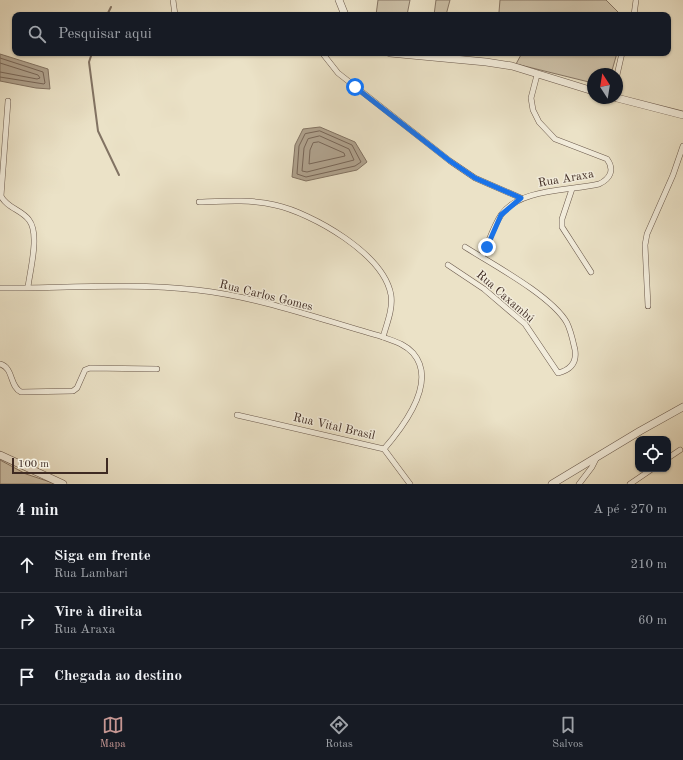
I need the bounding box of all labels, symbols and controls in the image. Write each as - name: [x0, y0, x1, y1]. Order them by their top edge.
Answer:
- search box: [12, 12, 671, 56]
- icon: search: [26, 23, 48, 45]
- text: Pesquisar aqui: [58, 27, 152, 42]
- north arrow: [587, 68, 623, 104]
- route start: [346, 78, 364, 96]
- street label: Rua Araxa: [537, 168, 595, 190]
- route end: [478, 238, 496, 256]
- street label: Rua Caxambú: [474, 269, 537, 326]
- street label: Rua Carlos Gomes: [218, 279, 314, 313]
- street label: Rua Vital Brasil: [292, 412, 376, 442]
- map controls: [635, 436, 671, 472]
- button: locate: [635, 436, 671, 472]
- scale bar: [12, 456, 108, 475]
- text: 100 m: [18, 459, 49, 470]
- text: 4 min: [16, 502, 59, 519]
- text: A pé · 270 m: [593, 503, 667, 516]
- text: Siga em frente: [54, 549, 151, 564]
- icon: ahead: [16, 554, 38, 576]
- text: 210 m: [630, 558, 667, 571]
- text: Rua Lambari: [54, 567, 128, 580]
- text: Vire à direita: [54, 605, 142, 620]
- icon: right: [16, 610, 38, 632]
- text: 60 m: [638, 614, 667, 627]
- text: Rua Araxa: [54, 623, 115, 636]
- icon: arrive: [16, 666, 38, 688]
- text: Chegada ao destino: [54, 669, 182, 684]
- tab: Mapa: [100, 714, 126, 752]
- tab: Rotas: [325, 714, 353, 752]
- tab: Salvos: [552, 714, 583, 752]

